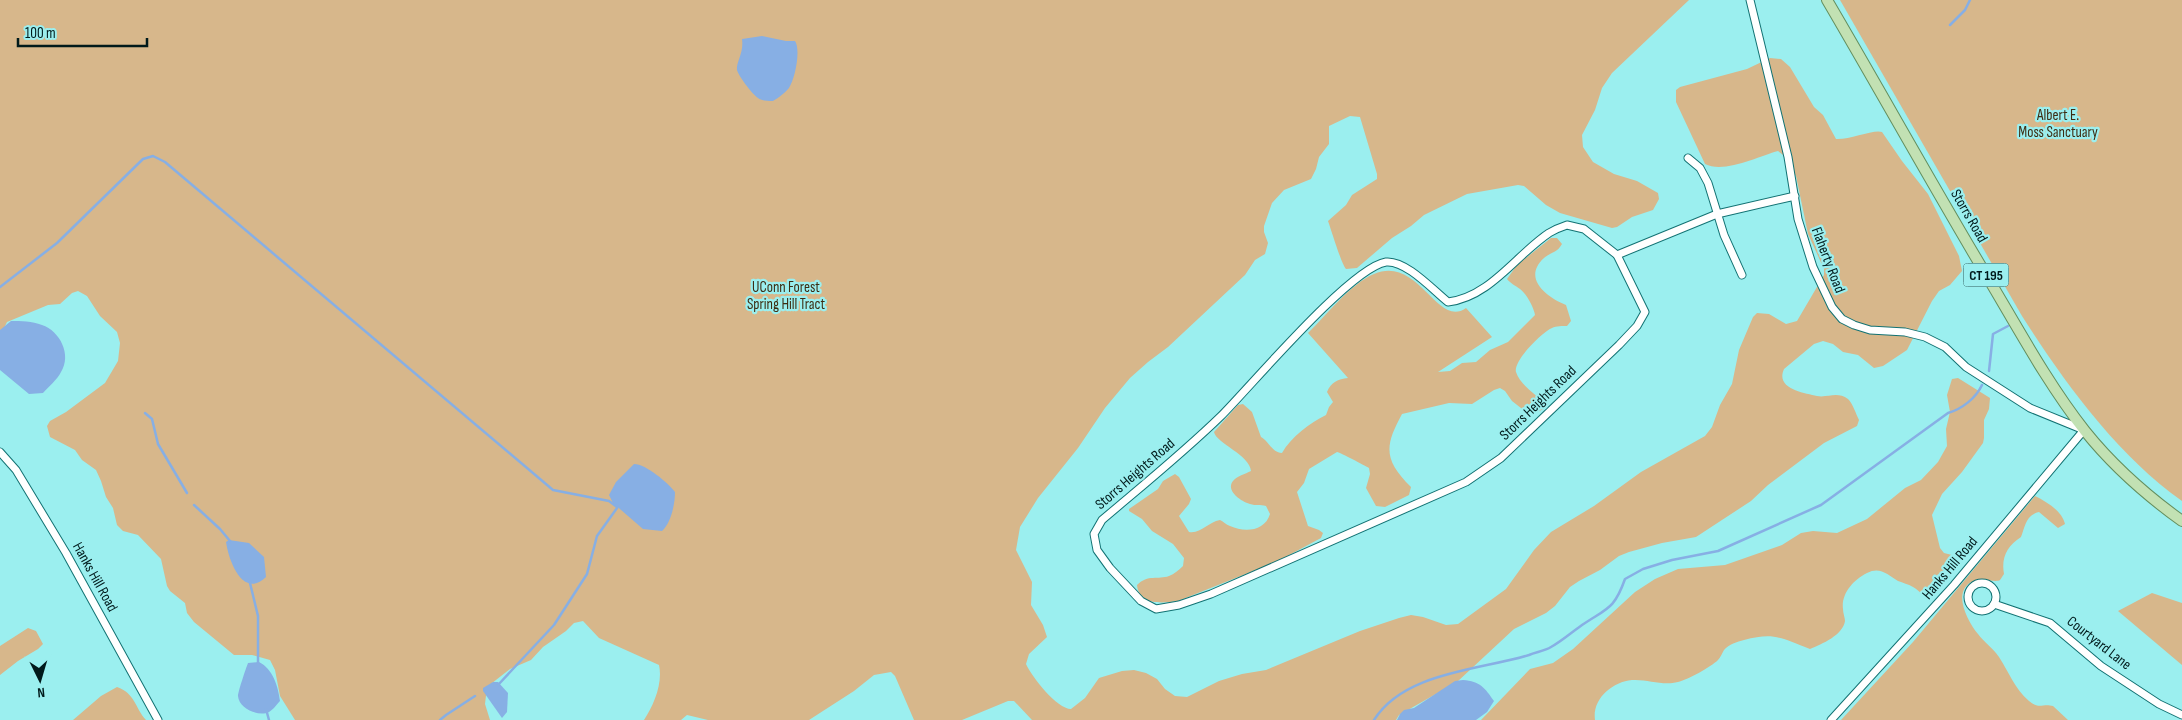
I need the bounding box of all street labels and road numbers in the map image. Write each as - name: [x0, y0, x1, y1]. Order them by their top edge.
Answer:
- street label: Storrs Road: [1946, 186, 1992, 246]
- street label: Flaherty Road: [1807, 224, 1849, 296]
- road number: CT 195: [1964, 264, 2008, 286]
- street label: Storrs Heights Road: [1496, 362, 1580, 444]
- street label: Storrs Heights Road: [1091, 434, 1179, 514]
- street label: Hanks Hill Road: [1918, 533, 1982, 603]
- street label: Hanks Hill Road: [68, 539, 122, 615]
- street label: Courtyard Lane: [2063, 612, 2135, 674]

